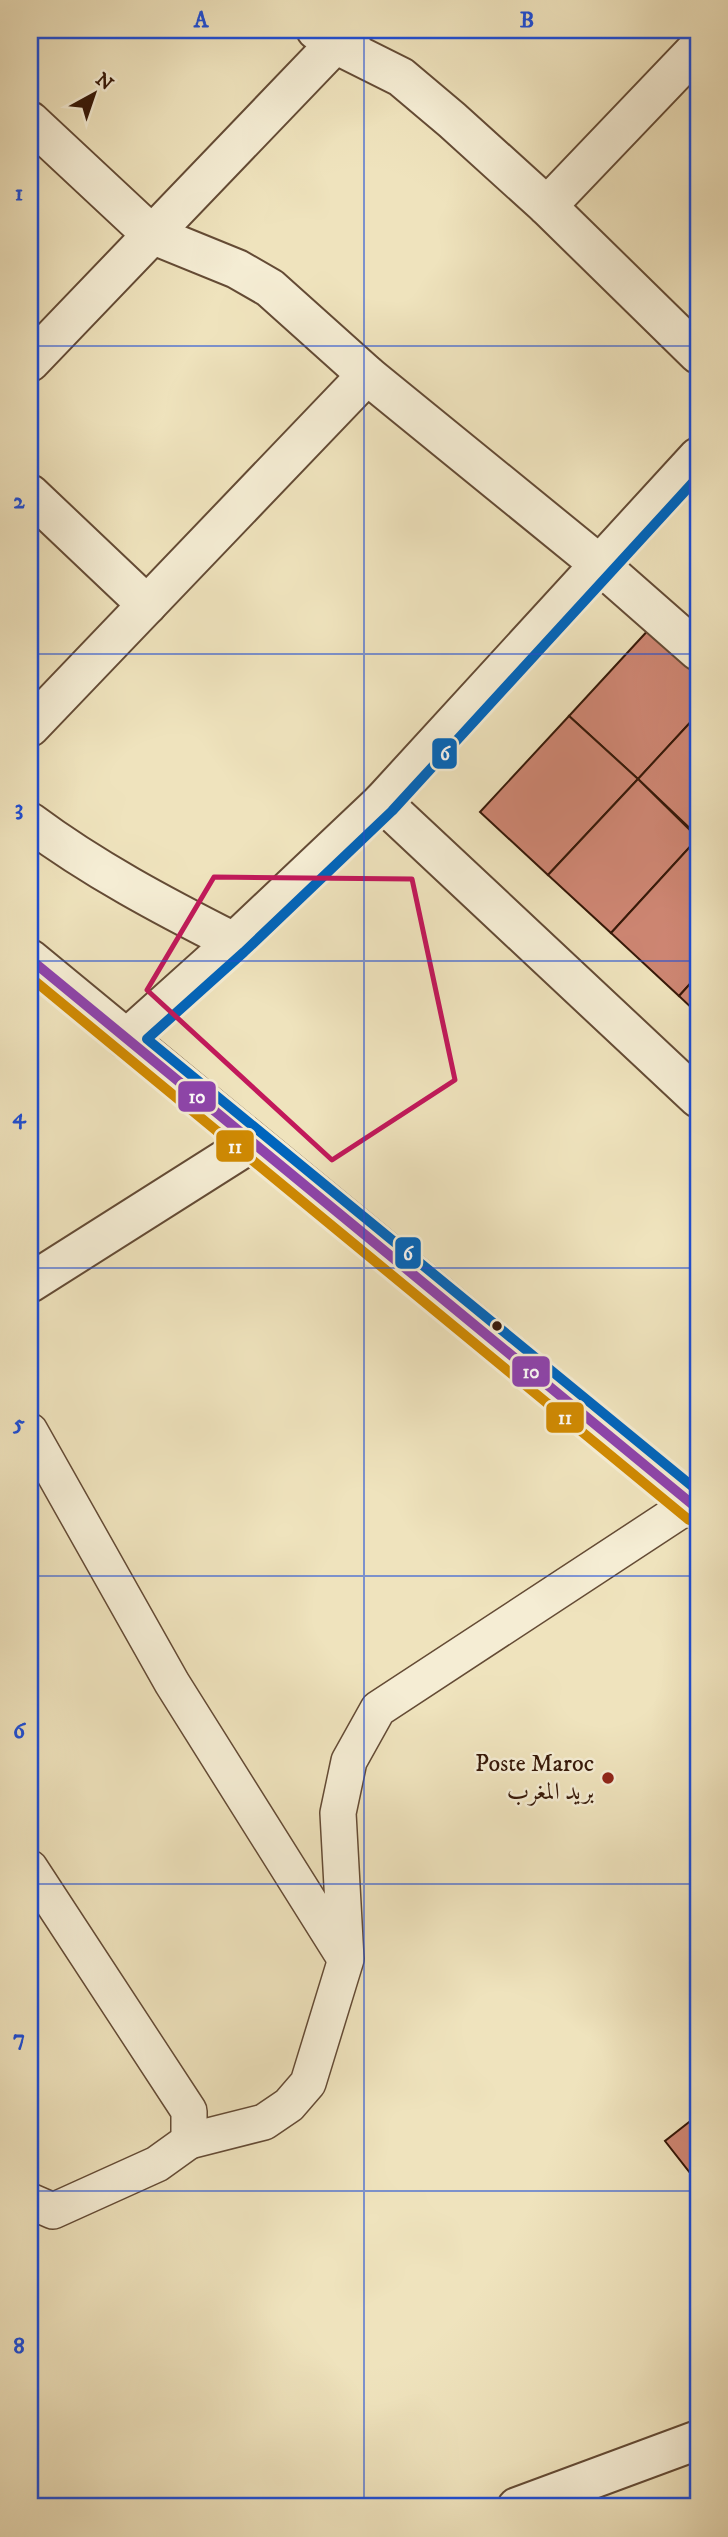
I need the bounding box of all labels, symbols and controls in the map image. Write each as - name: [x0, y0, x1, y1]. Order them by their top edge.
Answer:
- text: A: [193, 6, 210, 35]
- text: B: [520, 6, 534, 35]
- north arrow: [60, 60, 130, 130]
- text: N: [91, 68, 118, 96]
- text: 1: [15, 179, 23, 208]
- text: 2: [13, 487, 25, 516]
- line badge: 6: [431, 737, 458, 770]
- text: 6: [440, 743, 451, 766]
- text: 3: [15, 794, 23, 823]
- line badge: 10: [177, 1080, 217, 1113]
- text: 10: [188, 1086, 206, 1109]
- text: 4: [12, 1102, 27, 1131]
- line badge: 11: [215, 1129, 255, 1163]
- text: 11: [228, 1136, 242, 1159]
- line badge: 6: [394, 1236, 422, 1270]
- text: 6: [403, 1243, 414, 1266]
- unlabelled marker: [490, 1319, 504, 1333]
- line badge: 10: [511, 1355, 551, 1388]
- text: 10: [522, 1361, 540, 1384]
- line badge: 11: [545, 1401, 585, 1434]
- text: 11: [558, 1407, 572, 1430]
- text: 5: [12, 1409, 25, 1438]
- text: 6: [13, 1717, 27, 1746]
- place label: Poste Maroc بريد المغرب: [475, 1749, 594, 1807]
- marker: Poste Maroc بريد المغرب: [600, 1770, 616, 1786]
- text: 7: [13, 2024, 25, 2053]
- text: 8: [13, 2332, 25, 2361]

